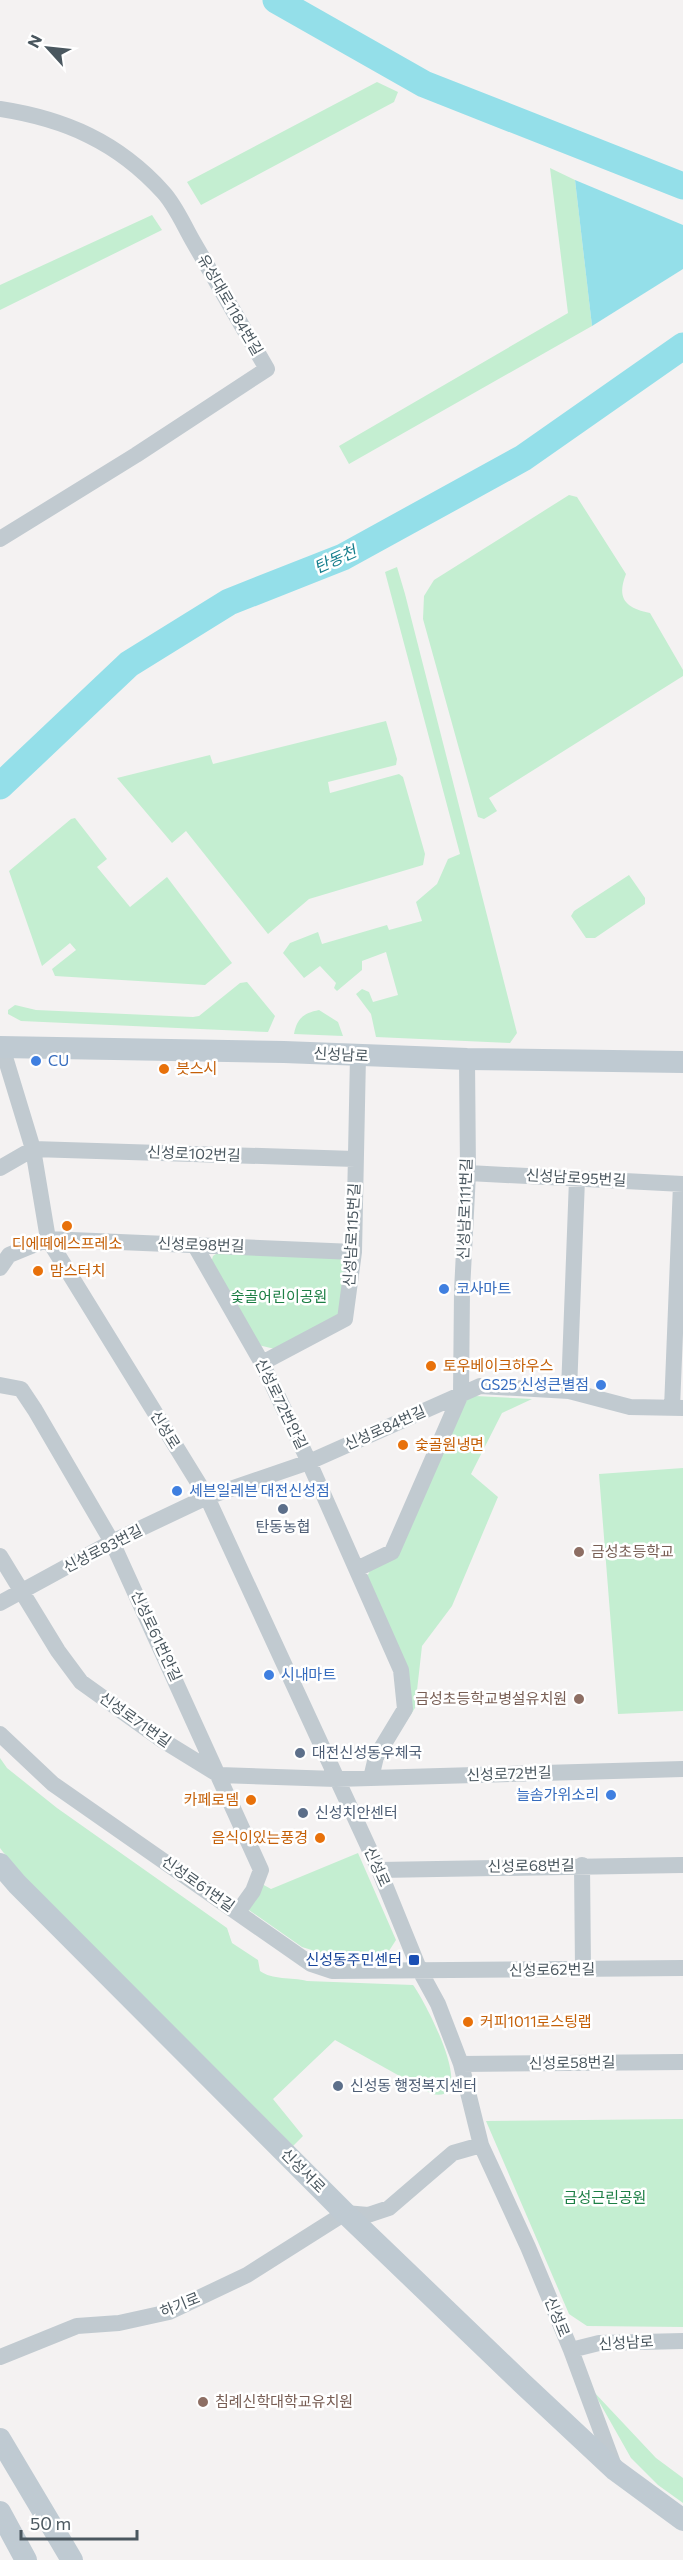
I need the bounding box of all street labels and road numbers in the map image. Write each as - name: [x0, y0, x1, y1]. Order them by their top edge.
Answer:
- street label: 유성대로1184번길: [195, 251, 267, 358]
- street label: 신성남로: [313, 1044, 369, 1064]
- street label: 신성로102번길: [147, 1142, 241, 1164]
- street label: 신성남로111번길: [453, 1158, 475, 1260]
- street label: 신성남로95번길: [525, 1165, 627, 1189]
- street label: 신성남로115번길: [339, 1182, 363, 1287]
- street label: 신성로98번길: [157, 1233, 245, 1255]
- street label: 신성로72번안길: [252, 1355, 312, 1452]
- street label: 신성로84번길: [341, 1401, 428, 1453]
- street label: 신성로: [147, 1407, 184, 1452]
- street label: 신성로83번길: [60, 1520, 145, 1576]
- street label: 신성로61번안길: [128, 1587, 186, 1684]
- street label: 신성로71번길: [96, 1688, 175, 1750]
- street label: 신성로72번길: [466, 1763, 552, 1783]
- street label: 신성로: [361, 1844, 395, 1889]
- street label: 신성로61번길: [159, 1852, 238, 1915]
- street label: 신성로68번길: [487, 1855, 575, 1875]
- street label: 신성로62번길: [509, 1959, 595, 1979]
- street label: 신성로58번길: [528, 2052, 616, 2072]
- street label: 신성서로: [278, 2144, 330, 2196]
- street label: 하기로: [157, 2288, 202, 2320]
- street label: 신성로: [542, 2294, 574, 2339]
- street label: 신성남로: [598, 2332, 654, 2352]

